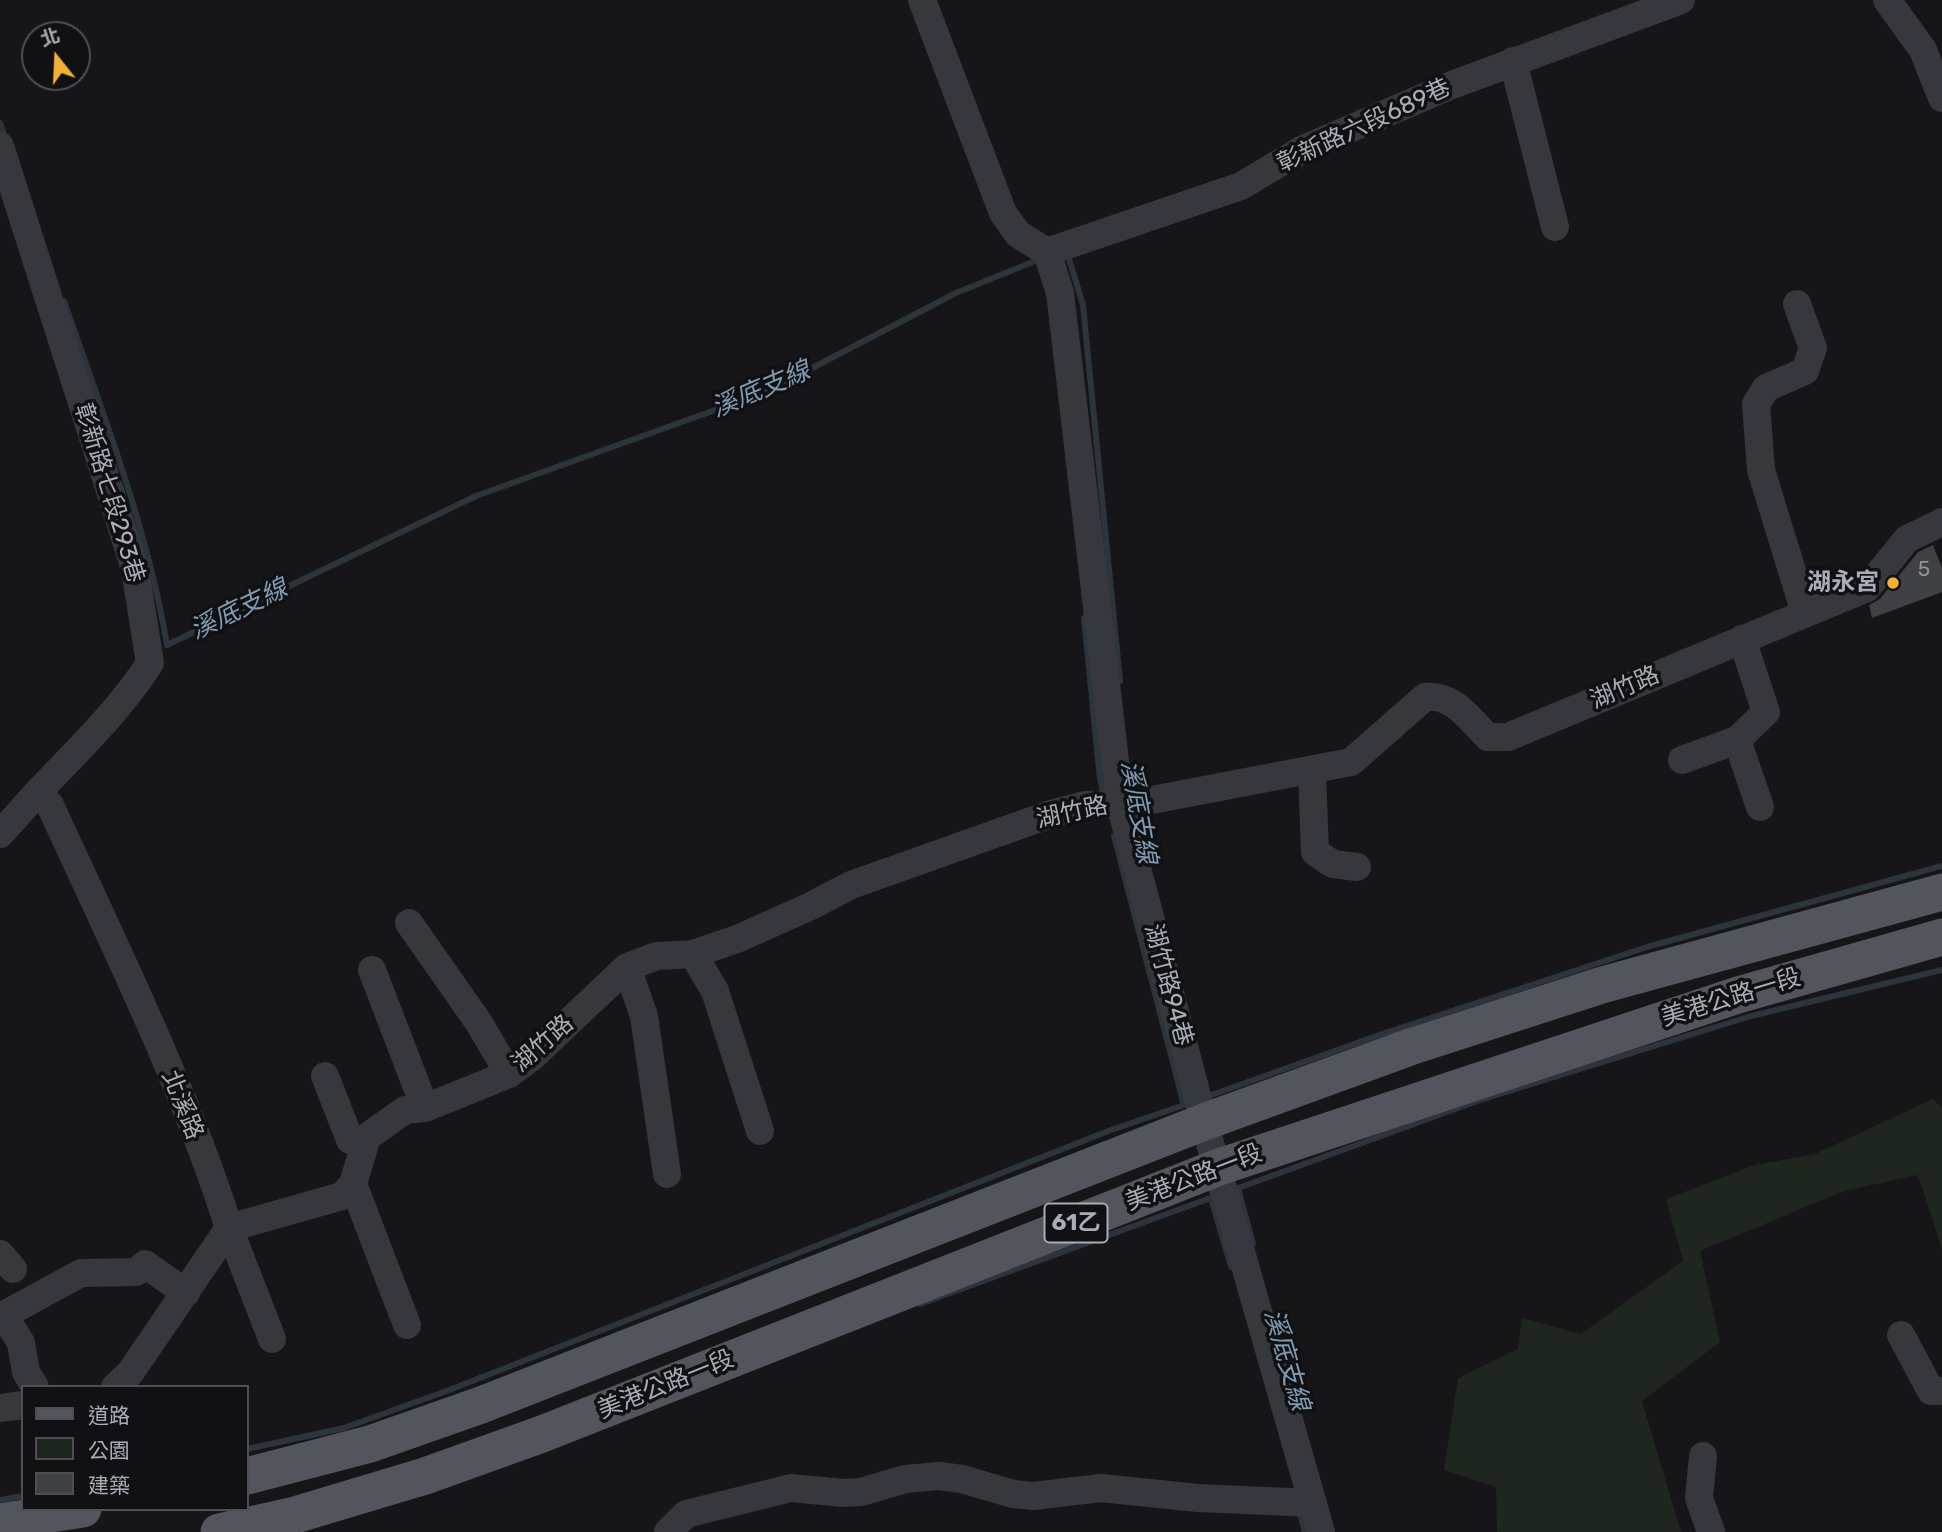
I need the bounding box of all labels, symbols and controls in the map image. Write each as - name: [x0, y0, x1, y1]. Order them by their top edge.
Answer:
- north arrow: [21, 21, 91, 91]
- text: 北: [37, 24, 63, 51]
- street label: 彰新路六段689巷: [1273, 73, 1455, 179]
- water label: 溪底支線: [707, 355, 815, 425]
- street label: 彰新路七段293巷: [68, 400, 150, 586]
- house number: 5: [1918, 557, 1930, 583]
- place label: 湖永宮: [1807, 569, 1879, 597]
- water label: 溪底支線: [185, 573, 293, 647]
- marker: 湖永宮: [1885, 575, 1901, 591]
- street label: 湖竹路: [1586, 661, 1664, 715]
- water label: 溪底支線: [1114, 758, 1162, 866]
- street label: 湖竹路: [1034, 791, 1110, 835]
- street label: 湖竹路94巷: [1138, 921, 1198, 1049]
- street label: 美港公路一段: [1658, 963, 1804, 1033]
- street label: 湖竹路: [506, 1010, 580, 1078]
- street label: 北溪路: [155, 1066, 209, 1144]
- street label: 美港公路一段: [1122, 1139, 1266, 1217]
- road number: 61乙: [1044, 1204, 1108, 1242]
- water label: 溪底支線: [1257, 1306, 1315, 1414]
- street label: 美港公路一段: [594, 1345, 738, 1425]
- legend: [21, 1385, 248, 1511]
- text: 道路: [88, 1403, 130, 1428]
- text: 公園: [88, 1438, 130, 1463]
- text: 建築: [88, 1473, 130, 1498]

